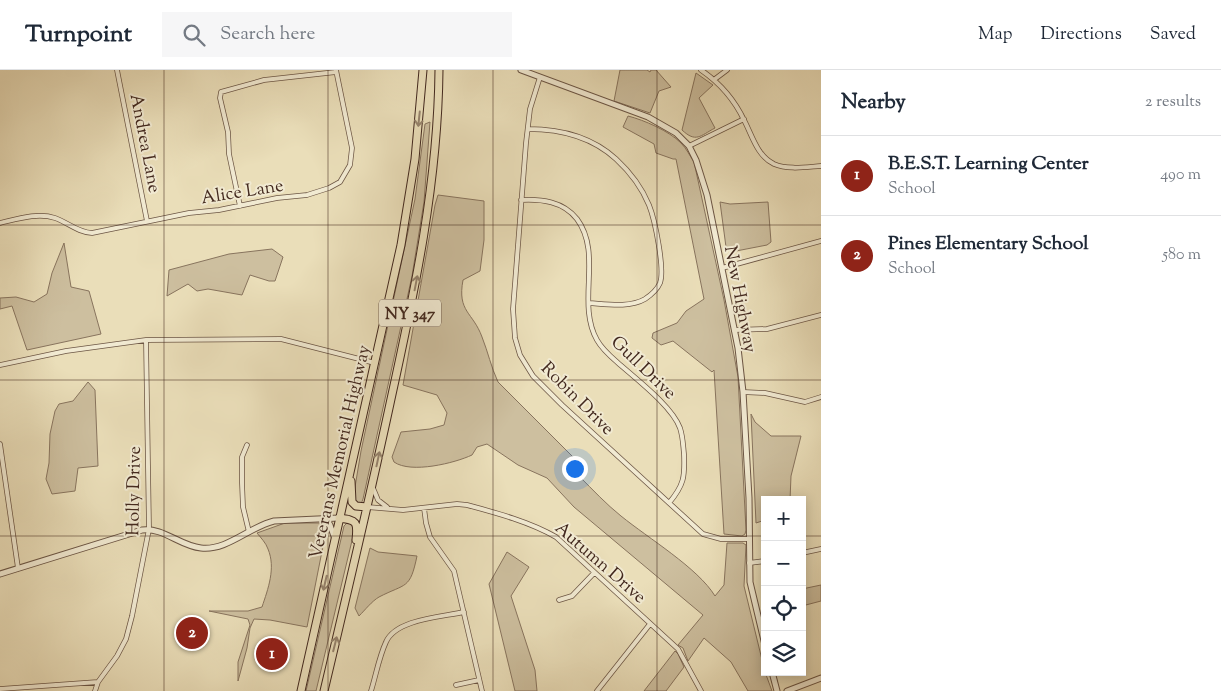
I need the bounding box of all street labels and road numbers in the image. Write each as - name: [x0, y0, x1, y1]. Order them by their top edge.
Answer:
- street label: Andrea Lane: [122, 92, 166, 195]
- street label: Alice Lane: [199, 174, 285, 212]
- street label: New Highway: [716, 244, 762, 355]
- road number: NY 347: [379, 300, 441, 326]
- street label: Gull Drive: [604, 331, 681, 406]
- street label: Veterans Memorial Highway: [304, 343, 378, 562]
- street label: Robin Drive: [534, 357, 619, 442]
- street label: Holly Drive: [121, 446, 149, 536]
- street label: Autumn Drive: [548, 516, 651, 611]

